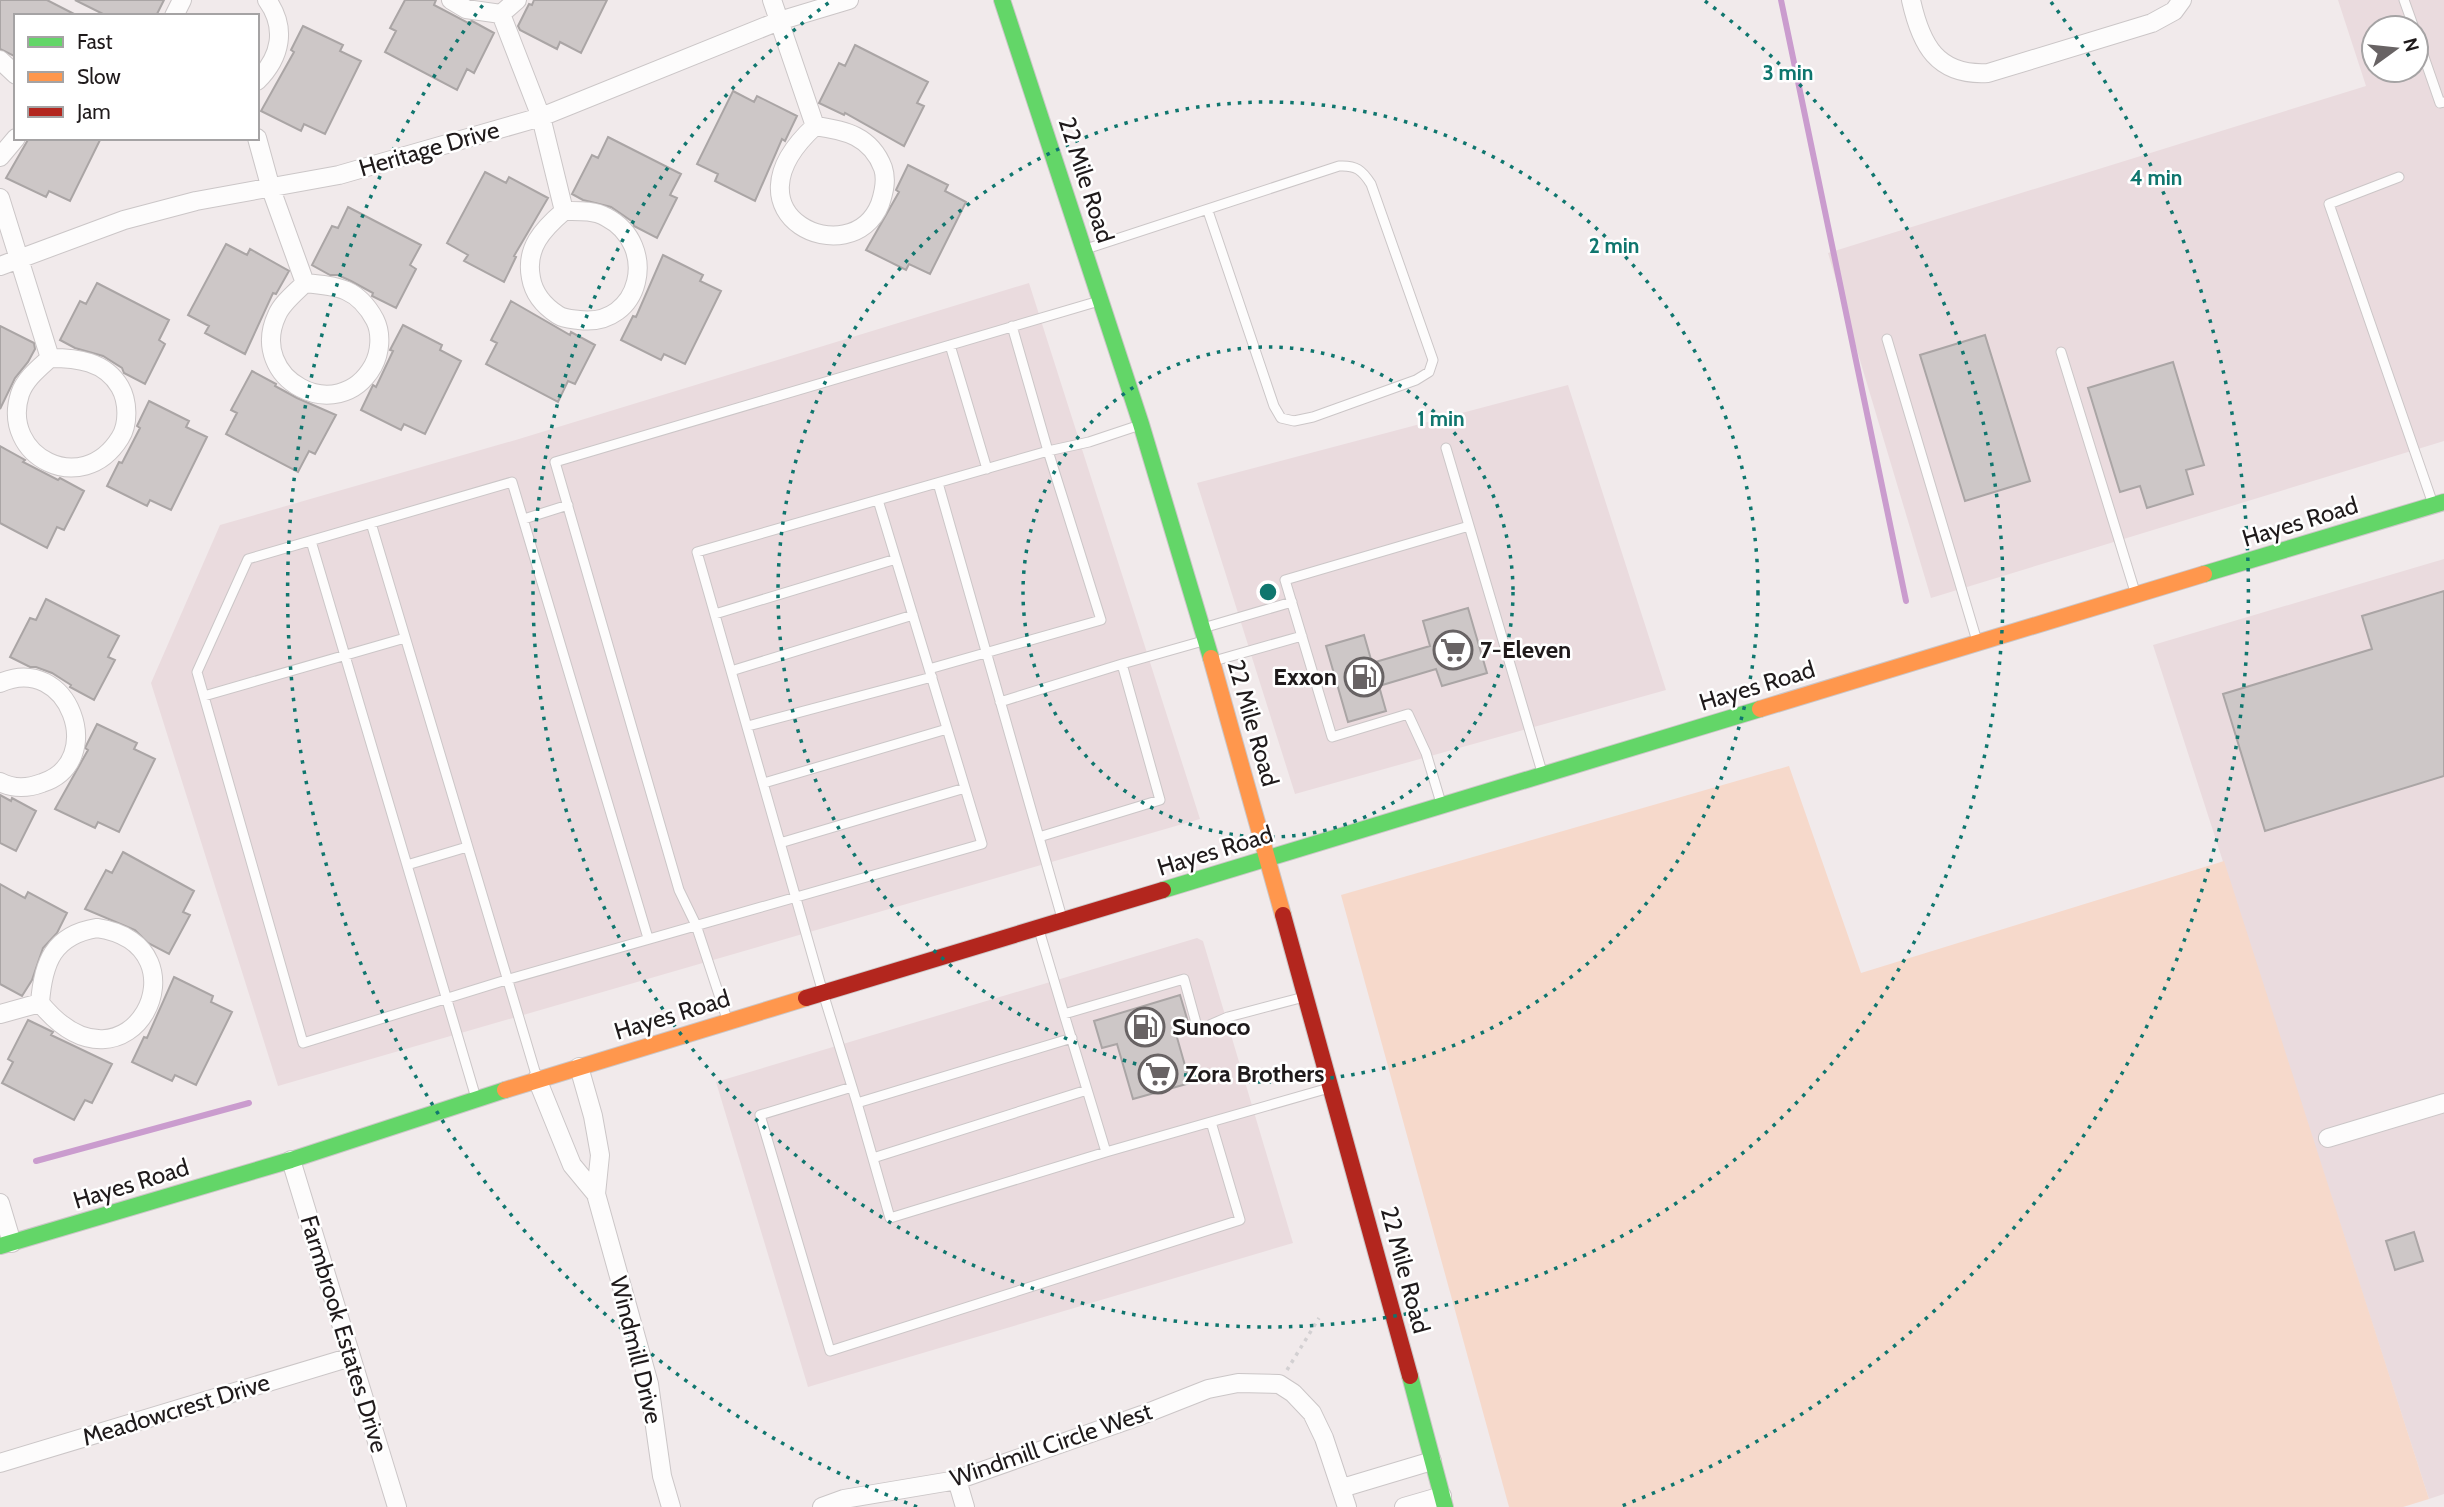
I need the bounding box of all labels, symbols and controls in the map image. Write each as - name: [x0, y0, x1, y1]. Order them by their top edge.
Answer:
- legend: [14, 14, 259, 140]
- north arrow: [2360, 14, 2430, 84]
- text: Fast: [77, 29, 113, 54]
- text: N: [2398, 35, 2424, 54]
- text: 3 min: [1763, 60, 1813, 85]
- text: Slow: [77, 64, 121, 89]
- text: Jam: [76, 99, 111, 124]
- street label: 22 Mile Road: [1053, 113, 1120, 246]
- street label: Heritage Drive: [355, 115, 502, 182]
- text: 4 min: [2130, 165, 2182, 190]
- text: 2 min: [1589, 233, 1639, 258]
- text: 1 min: [1417, 406, 1465, 431]
- street label: Hayes Road: [2239, 490, 2361, 553]
- centre of rings: [1256, 580, 1280, 604]
- supermarket icon: 7-Eleven: [1432, 629, 1474, 671]
- place label: 7-Eleven: [1480, 635, 1571, 664]
- street label: Hayes Road: [1696, 654, 1818, 717]
- street label: 22 Mile Road: [1222, 656, 1285, 789]
- fuel station icon: Exxon: [1343, 656, 1385, 698]
- place label: Exxon: [1273, 662, 1337, 691]
- street label: Hayes Road: [1154, 819, 1276, 882]
- street label: Hayes Road: [611, 983, 733, 1046]
- fuel station icon: Sunoco: [1124, 1006, 1166, 1048]
- place label: Sunoco: [1172, 1012, 1251, 1041]
- supermarket icon: Zora Brothers: [1137, 1053, 1179, 1095]
- place label: Zora Brothers: [1185, 1059, 1324, 1088]
- street label: Hayes Road: [70, 1152, 192, 1215]
- street label: 22 Mile Road: [1375, 1203, 1436, 1336]
- street label: Farmbrook Estates Drive: [295, 1212, 394, 1456]
- street label: Windmill Drive: [604, 1273, 669, 1427]
- street label: Meadowcrest Drive: [79, 1367, 273, 1452]
- street label: Windmill Circle West: [946, 1396, 1155, 1493]

